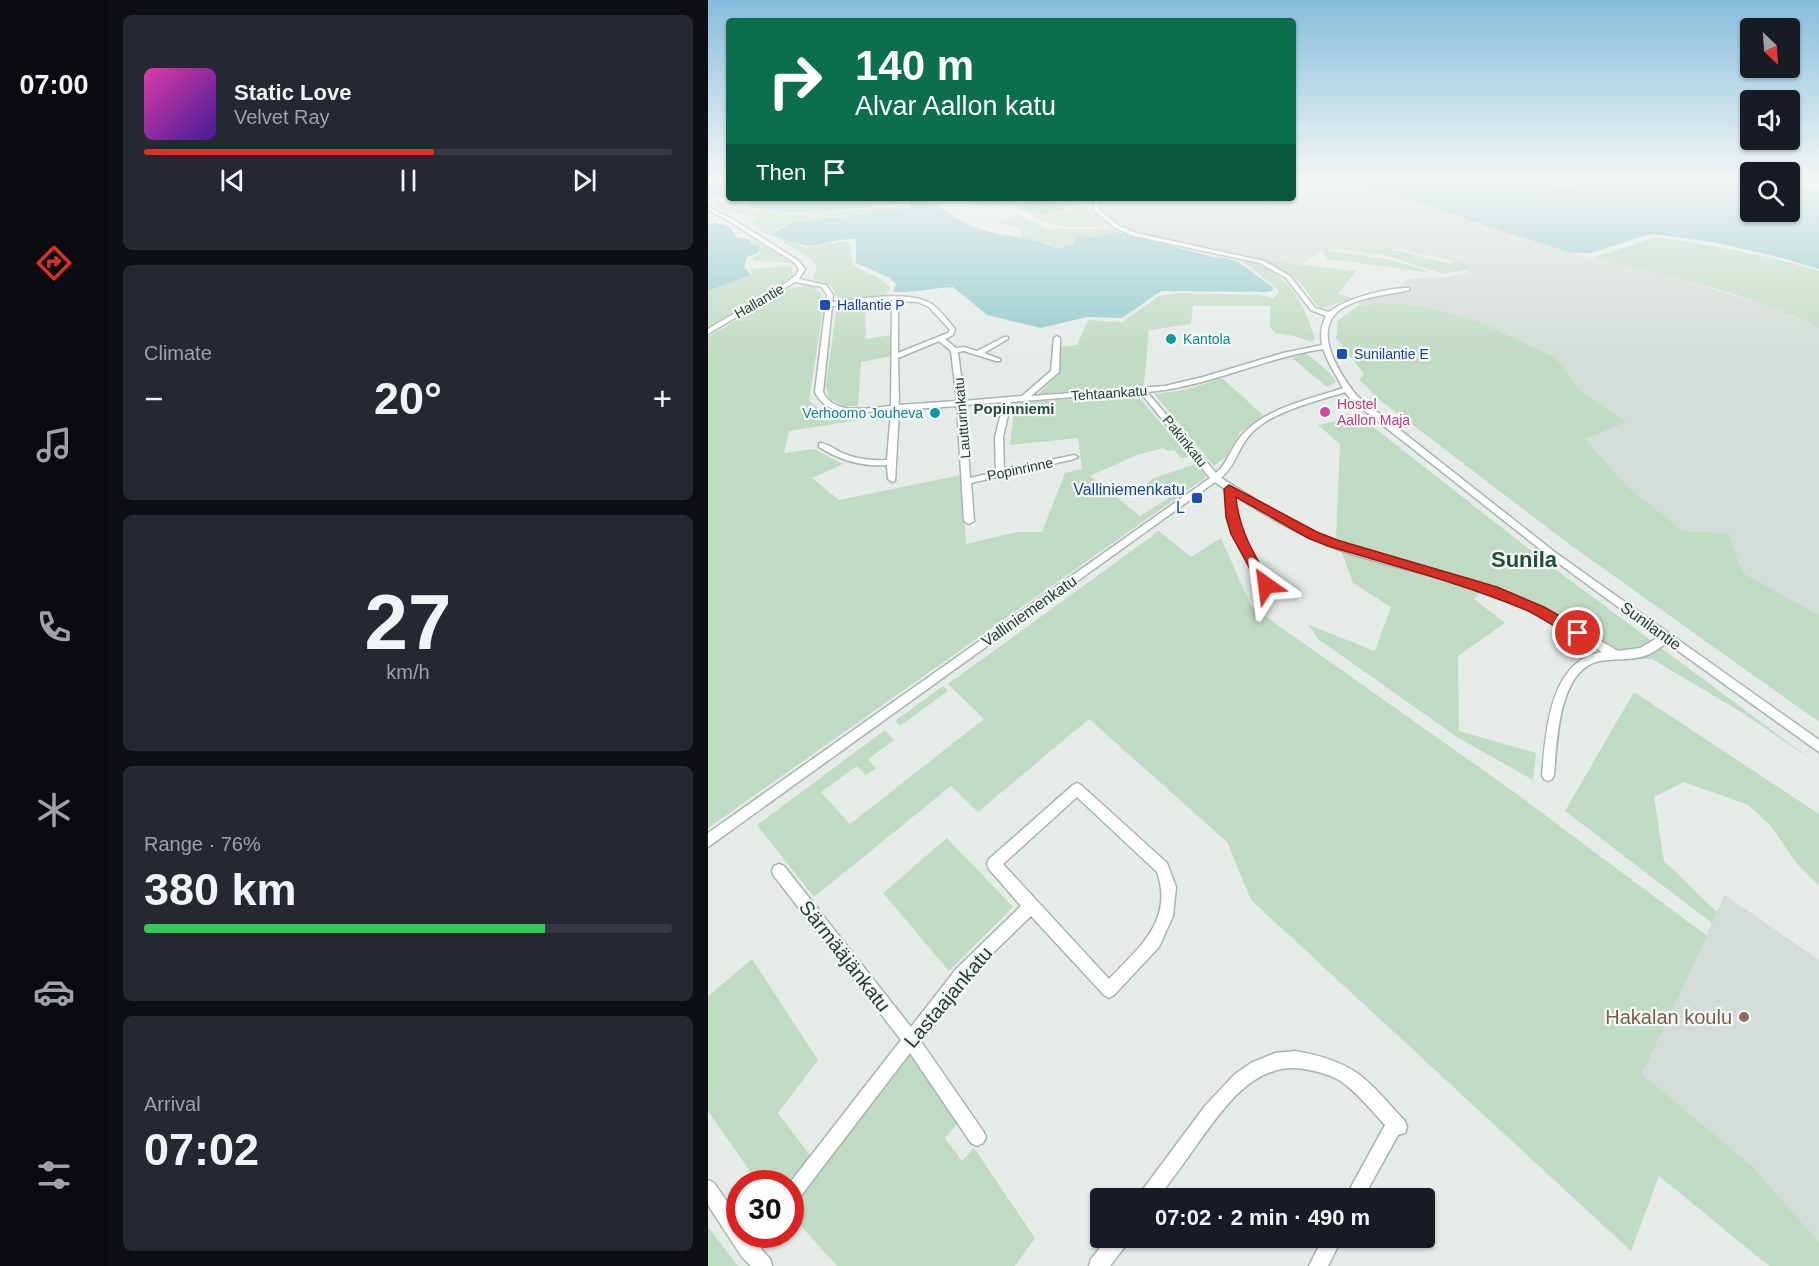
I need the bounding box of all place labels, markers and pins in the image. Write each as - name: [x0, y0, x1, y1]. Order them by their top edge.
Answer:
- place label: Hallantie P: [837, 297, 905, 313]
- marker: Hallantie P: [818, 298, 832, 312]
- place label: Kantola: [1183, 331, 1231, 347]
- marker: Kantola: [1164, 332, 1178, 346]
- place label: Sunilantie E: [1354, 346, 1429, 362]
- marker: Sunilantie E: [1335, 347, 1349, 361]
- place label: Hostel Aallon Maja: [1337, 396, 1410, 428]
- place label: Verhoomo Jouheva: [802, 405, 923, 421]
- marker: Hostel Aallon Maja: [1318, 405, 1332, 419]
- marker: Verhoomo Jouheva: [928, 406, 942, 420]
- place label: Valliniemenkatu L: [1073, 481, 1185, 516]
- marker: Valliniemenkatu L: [1190, 491, 1204, 505]
- pin: [1552, 607, 1603, 658]
- place label: Hakalan koulu: [1605, 1006, 1732, 1028]
- marker: Hakalan koulu: [1737, 1010, 1751, 1024]

